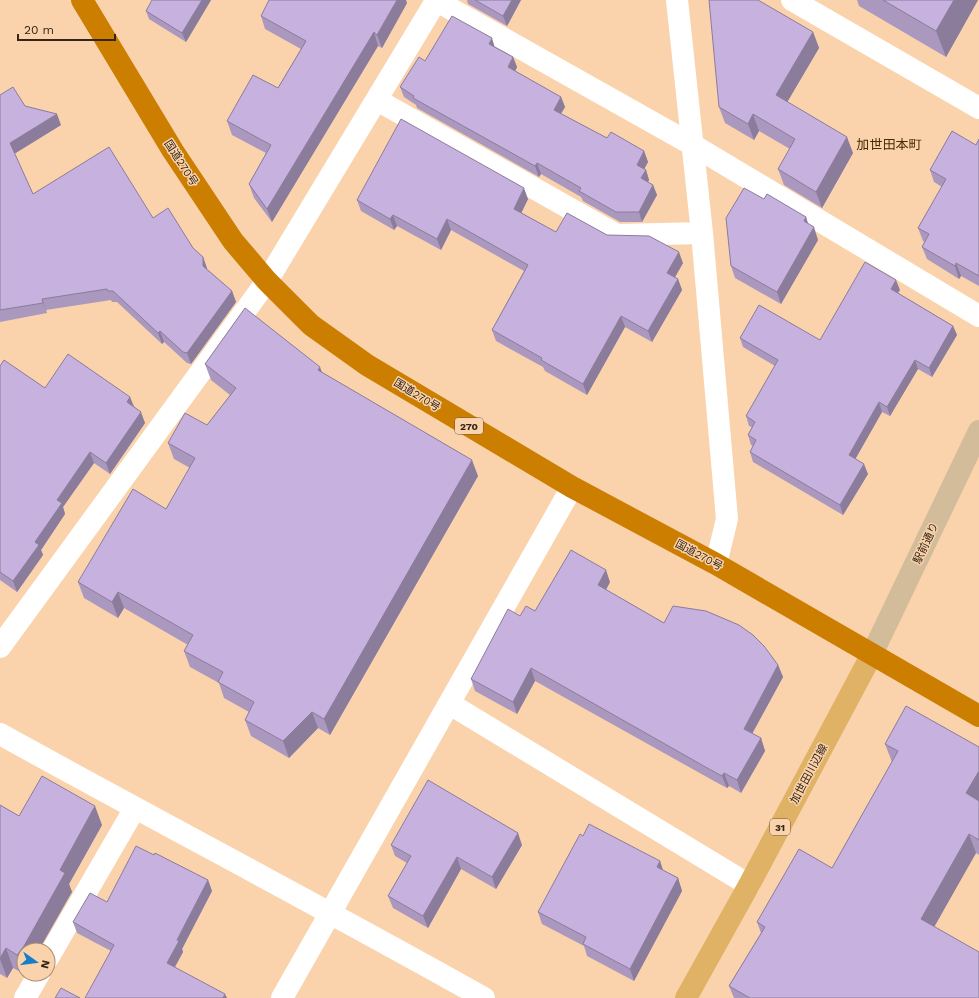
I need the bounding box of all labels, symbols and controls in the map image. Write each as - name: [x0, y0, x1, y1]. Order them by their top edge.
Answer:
- scale bar: [18, 16, 115, 42]
- text: 20 m: [24, 23, 54, 37]
- district label: 加世田本町: [856, 137, 922, 152]
- street label: 国道270号: [161, 138, 201, 188]
- street label: 国道270号: [391, 376, 443, 414]
- road number: 270: [455, 418, 483, 434]
- street label: 駅前通り: [911, 520, 941, 566]
- street label: 国道270号: [673, 537, 725, 573]
- street label: 加世田川辺線: [788, 742, 830, 806]
- road number: 31: [770, 819, 790, 835]
- north arrow: [16, 942, 56, 982]
- text: N: [38, 959, 53, 970]

